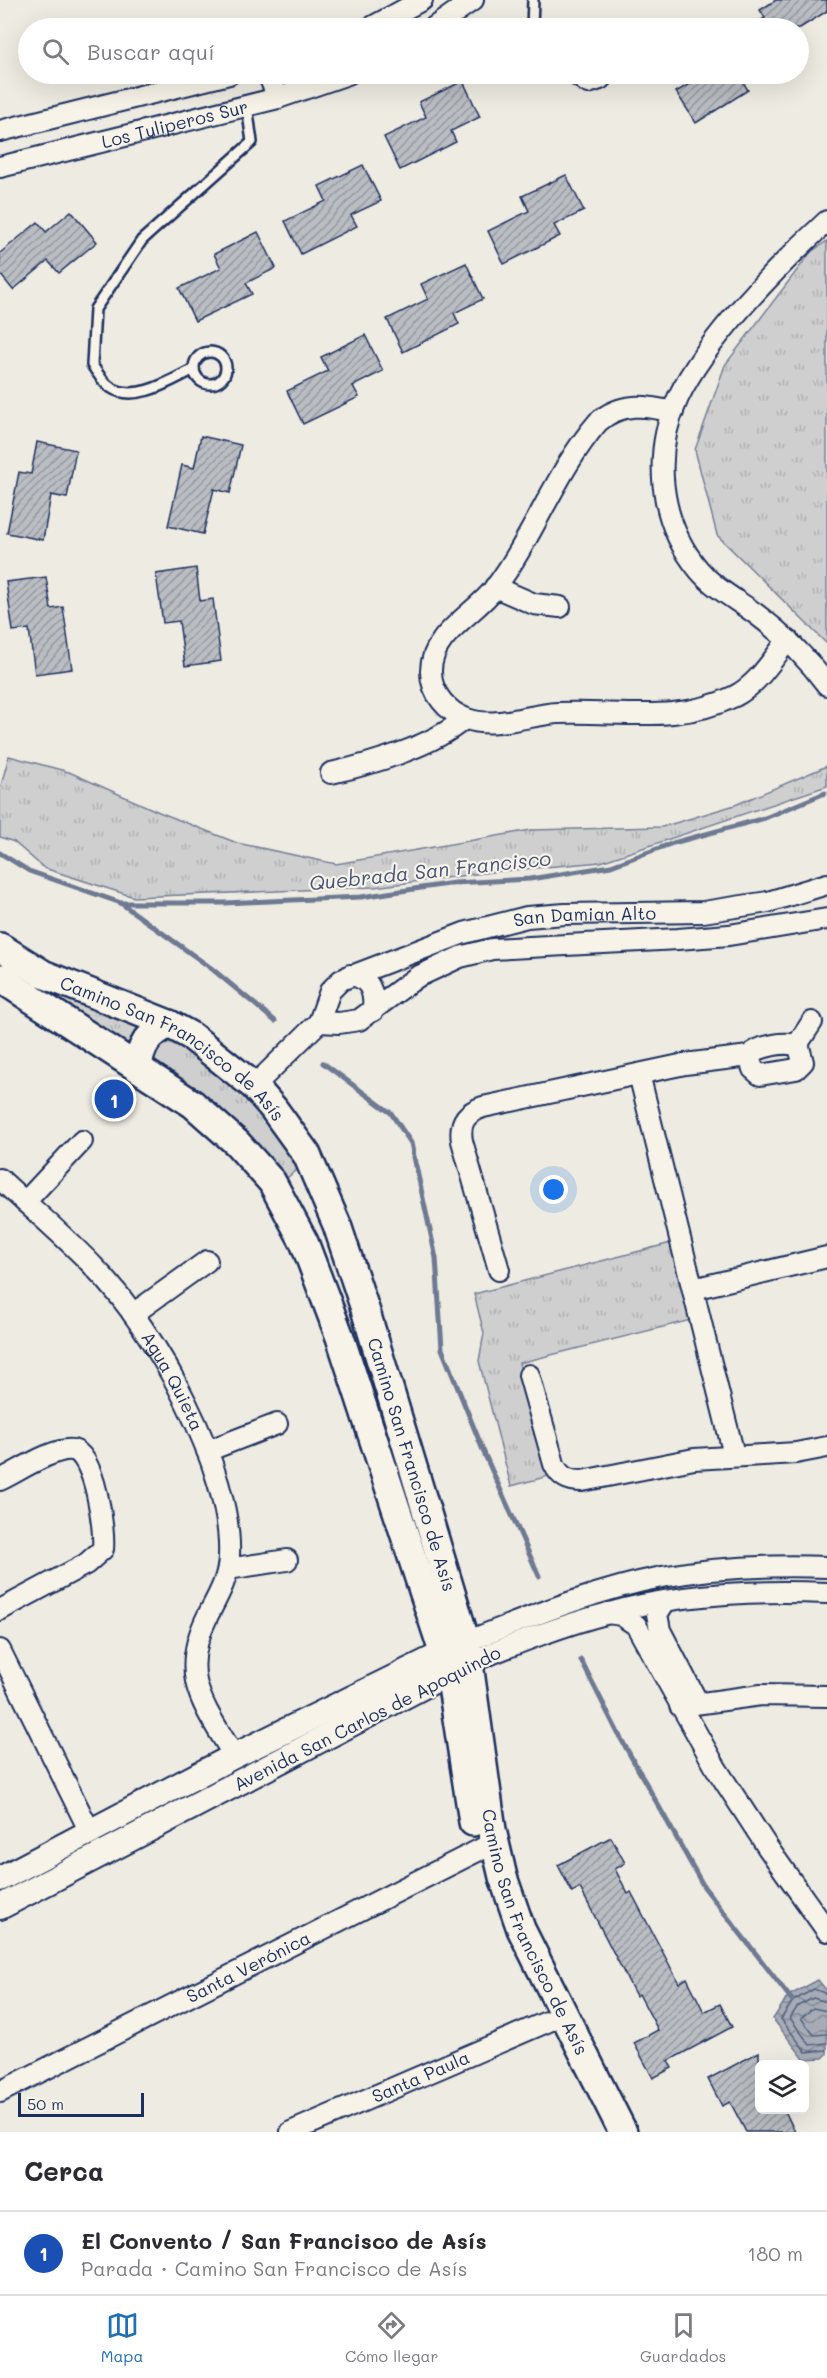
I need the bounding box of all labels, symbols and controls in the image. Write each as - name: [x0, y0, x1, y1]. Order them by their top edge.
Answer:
- search box: [18, 18, 809, 84]
- icon: search: [39, 35, 72, 68]
- text: Buscar aquí: [87, 37, 215, 66]
- street label: Los Tuliperos Sur: [99, 94, 250, 153]
- water label: Quebrada San Francisco: [308, 844, 552, 896]
- street label: San Damian Alto: [511, 901, 657, 932]
- street label: Camino San Francisco de Asís: [57, 970, 290, 1126]
- pin: 1: [94, 1076, 134, 1122]
- your location: [539, 1175, 568, 1204]
- street label: Agua Quieta: [136, 1327, 209, 1434]
- street label: Camino San Francisco de Asís: [362, 1335, 462, 1594]
- street label: Avenida San Carlos de Apoquindo: [229, 1640, 505, 1796]
- street label: Camino San Francisco de Asís: [477, 1807, 594, 2059]
- street label: Santa Verónica: [182, 1925, 314, 2008]
- street label: Santa Paula: [368, 2045, 473, 2108]
- map controls: [755, 2060, 809, 2114]
- button: layers: [755, 2060, 809, 2114]
- scale bar: [18, 2090, 144, 2118]
- text: 50 m: [27, 2093, 64, 2114]
- text: Cerca: [24, 2154, 104, 2188]
- text: El Convento / San Francisco de Asís: [81, 2226, 487, 2255]
- text: 1: [39, 2240, 48, 2266]
- text: 180 m: [747, 2240, 803, 2266]
- text: Parada · Camino San Francisco de Asís: [81, 2255, 468, 2281]
- tab: Mapa: [101, 2309, 143, 2366]
- tab: Cómo llegar: [345, 2309, 438, 2366]
- tab: Guardados: [640, 2309, 726, 2366]

